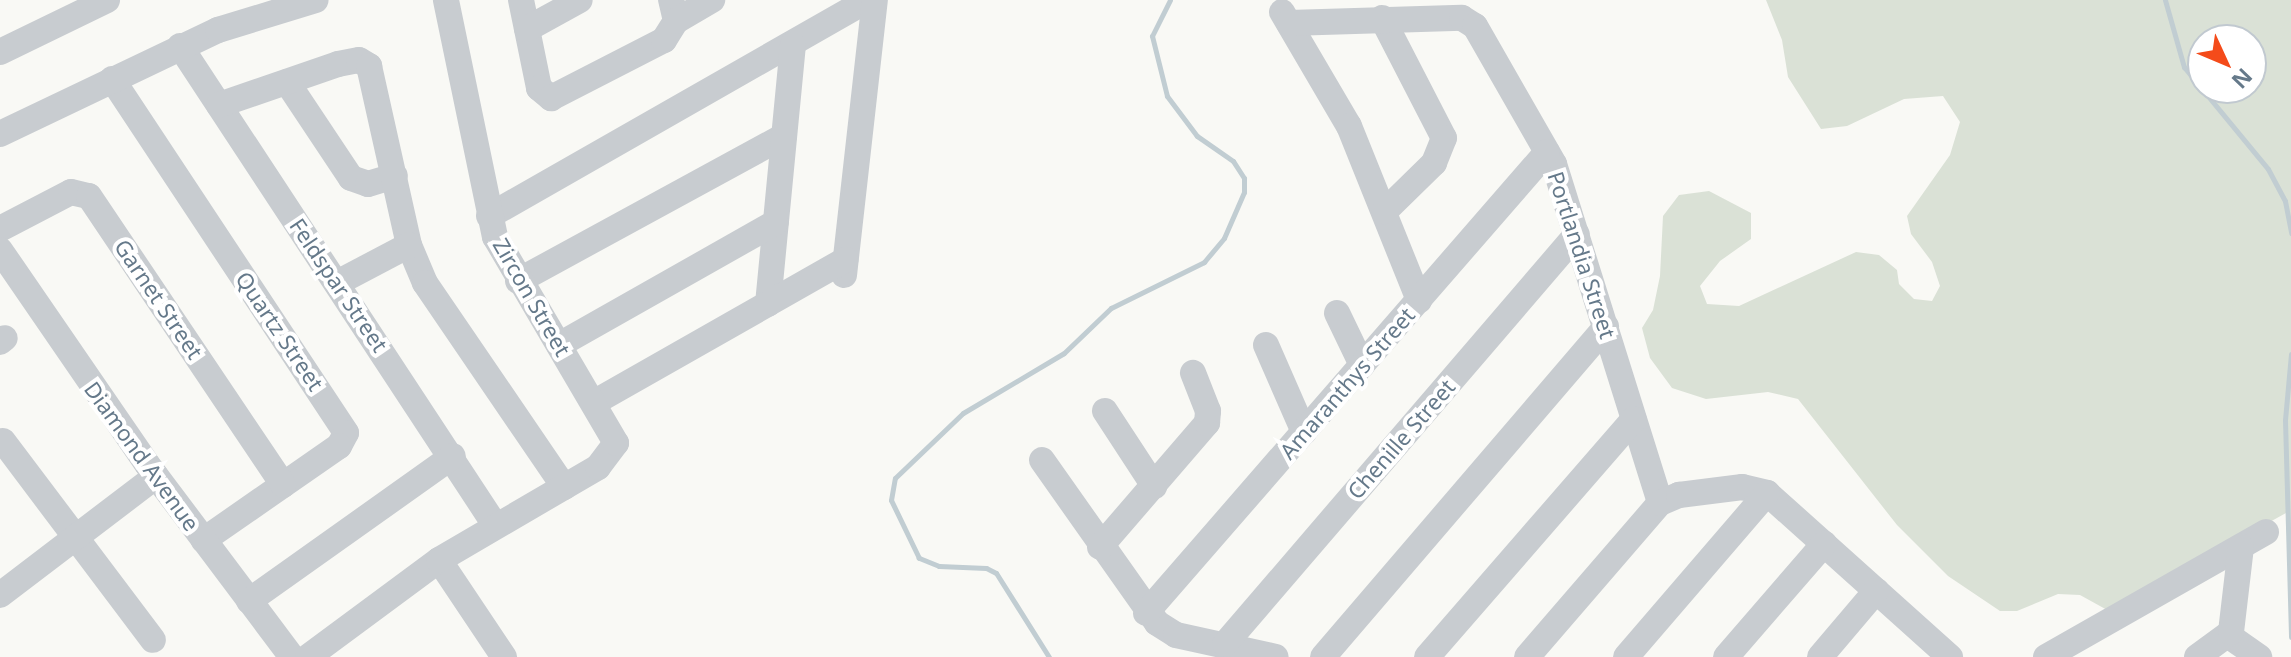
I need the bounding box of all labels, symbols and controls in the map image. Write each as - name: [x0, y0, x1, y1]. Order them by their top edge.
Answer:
- north arrow: [2187, 24, 2267, 104]
- text: N: [2226, 62, 2260, 96]
- street label: Portlandia Street: [1543, 168, 1621, 342]
- street label: Feldspar Street: [285, 213, 393, 357]
- street label: Zircon Street: [488, 233, 576, 361]
- street label: Garnet Street: [109, 234, 209, 364]
- street label: Quartz Street: [231, 267, 329, 395]
- street label: Amaranthys Street: [1274, 302, 1420, 464]
- street label: Chenille Street: [1342, 374, 1460, 504]
- street label: Diamond Avenue: [79, 376, 205, 536]

